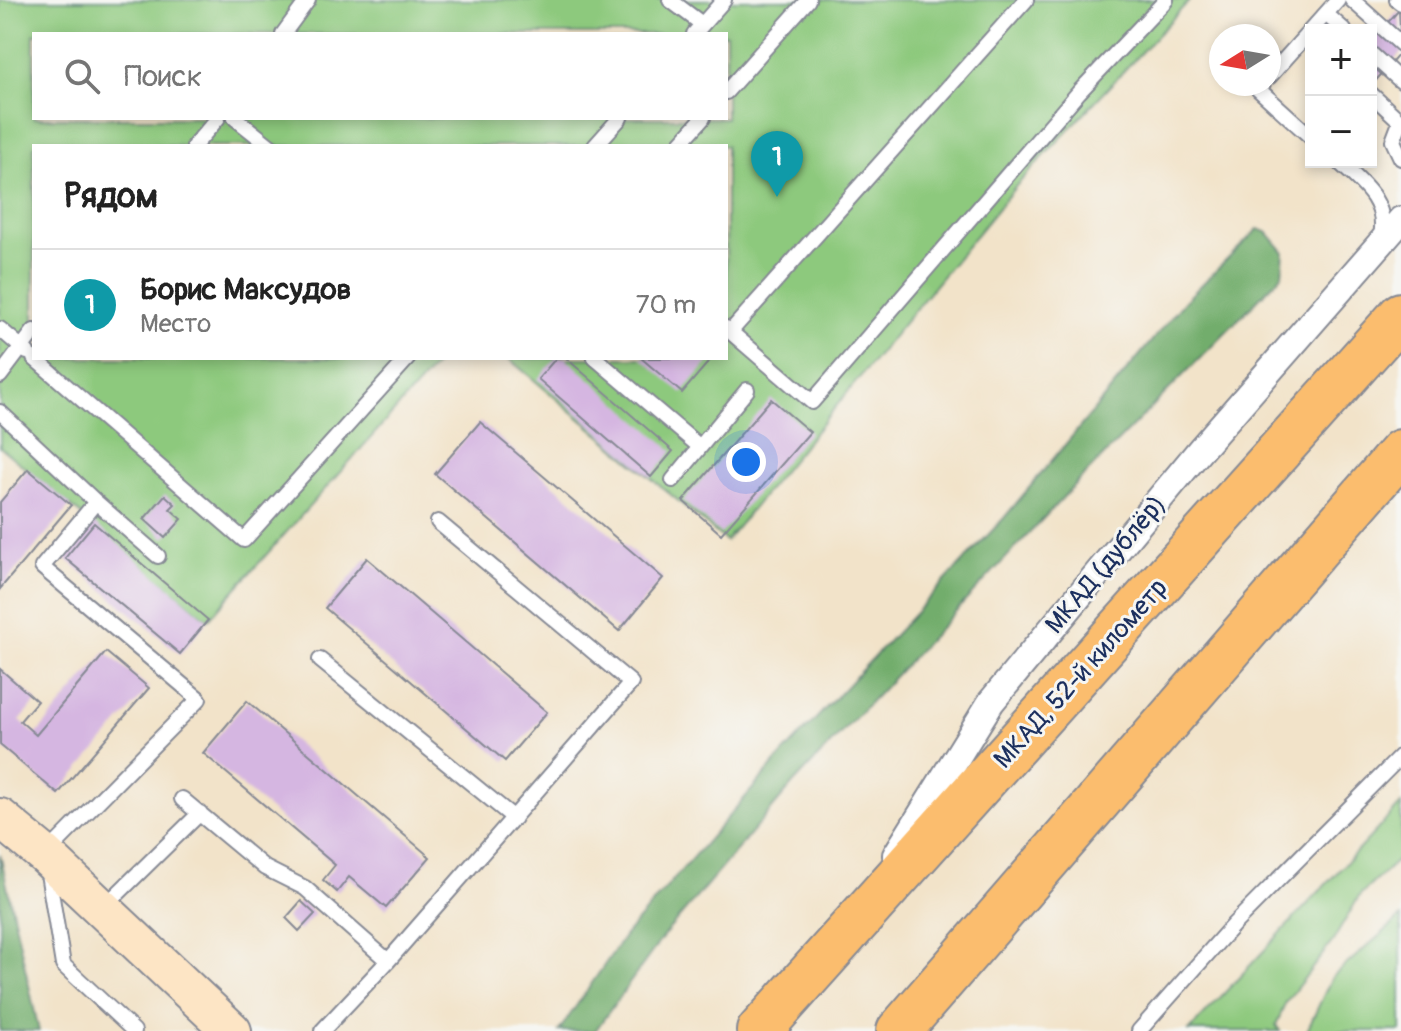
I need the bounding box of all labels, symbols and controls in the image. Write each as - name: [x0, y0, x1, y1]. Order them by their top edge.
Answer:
- north arrow: [1209, 24, 1281, 96]
- map controls: [1305, 24, 1377, 168]
- button: +: [1305, 24, 1377, 96]
- search box: [32, 32, 728, 120]
- icon: search: [60, 54, 104, 98]
- text: Поиск: [124, 58, 202, 95]
- button: −: [1305, 96, 1377, 168]
- pin: 1: [751, 131, 803, 197]
- text: Рядом: [64, 175, 158, 218]
- text: Борис Максудов: [140, 271, 351, 308]
- text: 1: [85, 289, 95, 321]
- text: 70 m: [636, 289, 696, 321]
- text: Место: [140, 308, 211, 340]
- your location: [726, 442, 766, 482]
- street label: МКАД (дублёр): [1039, 489, 1173, 640]
- street label: МКАД, 52-й километр: [987, 572, 1174, 775]

